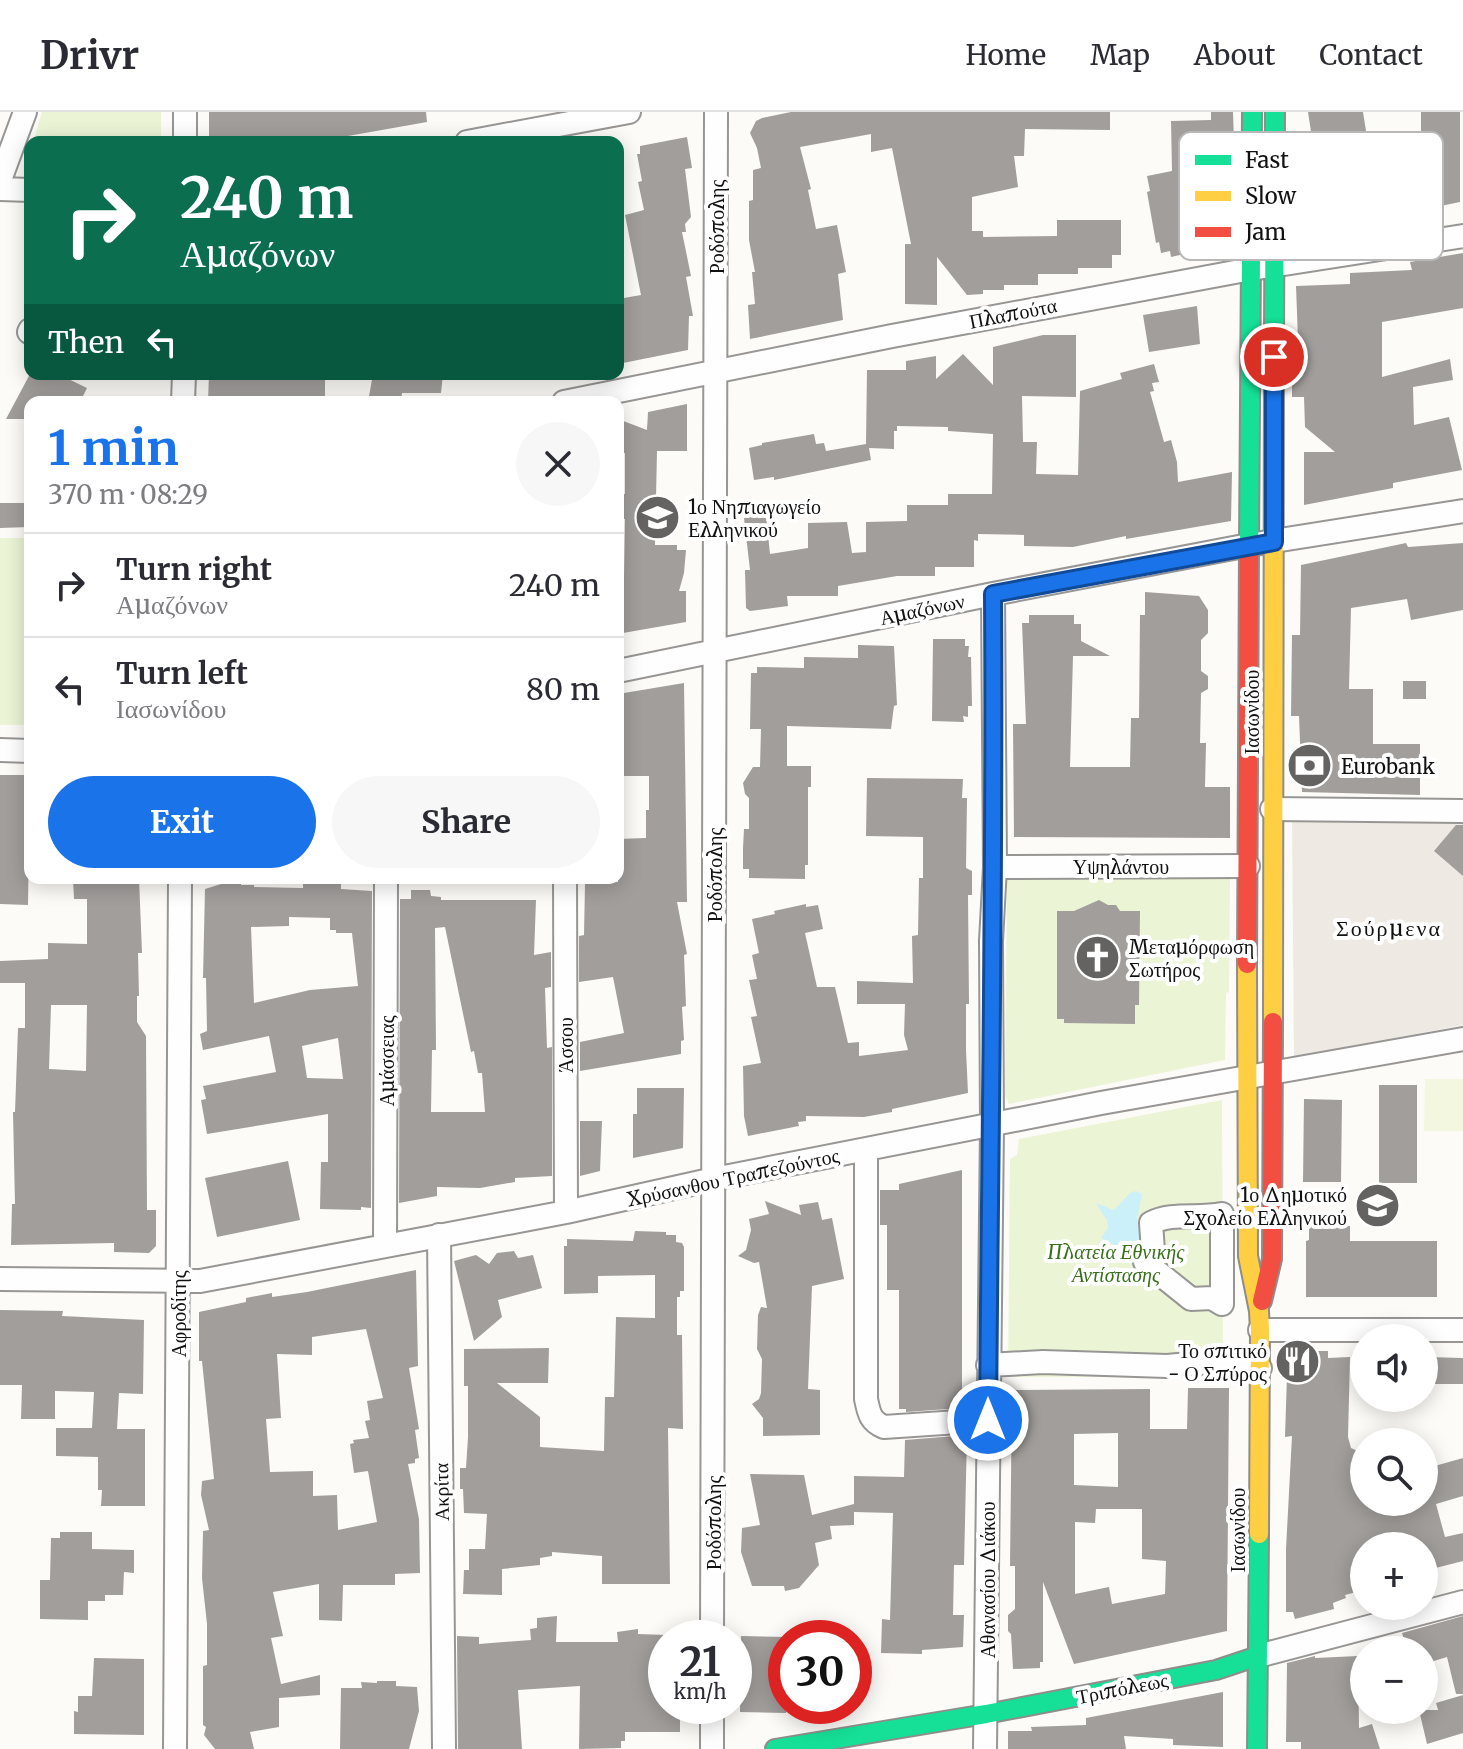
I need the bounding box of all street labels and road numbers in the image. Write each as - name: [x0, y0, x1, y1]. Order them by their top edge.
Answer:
- street label: Ροδόπολης: [704, 180, 729, 274]
- street label: Πλαπούτα: [967, 292, 1060, 334]
- street label: Αμαζόνων: [877, 588, 967, 630]
- street label: Ιασωνίδου: [1239, 669, 1264, 754]
- street label: Ροδόπολης: [702, 828, 727, 922]
- street label: Υψηλάντου: [1073, 854, 1169, 879]
- street label: Αμάσσειας: [374, 1015, 399, 1107]
- street label: Άσσου: [553, 1017, 578, 1073]
- street label: Χρύσανθου Τραπεζούντος: [625, 1142, 841, 1212]
- street label: Αφροδίτης: [166, 1270, 191, 1358]
- street label: Ακρίτα: [428, 1462, 454, 1521]
- street label: Ροδόπολης: [701, 1476, 726, 1570]
- street label: Ιασωνίδου: [1225, 1487, 1250, 1572]
- street label: Αθανασίου Διάκου: [975, 1501, 1000, 1659]
- street label: Τριπόλεως: [1074, 1667, 1170, 1709]

